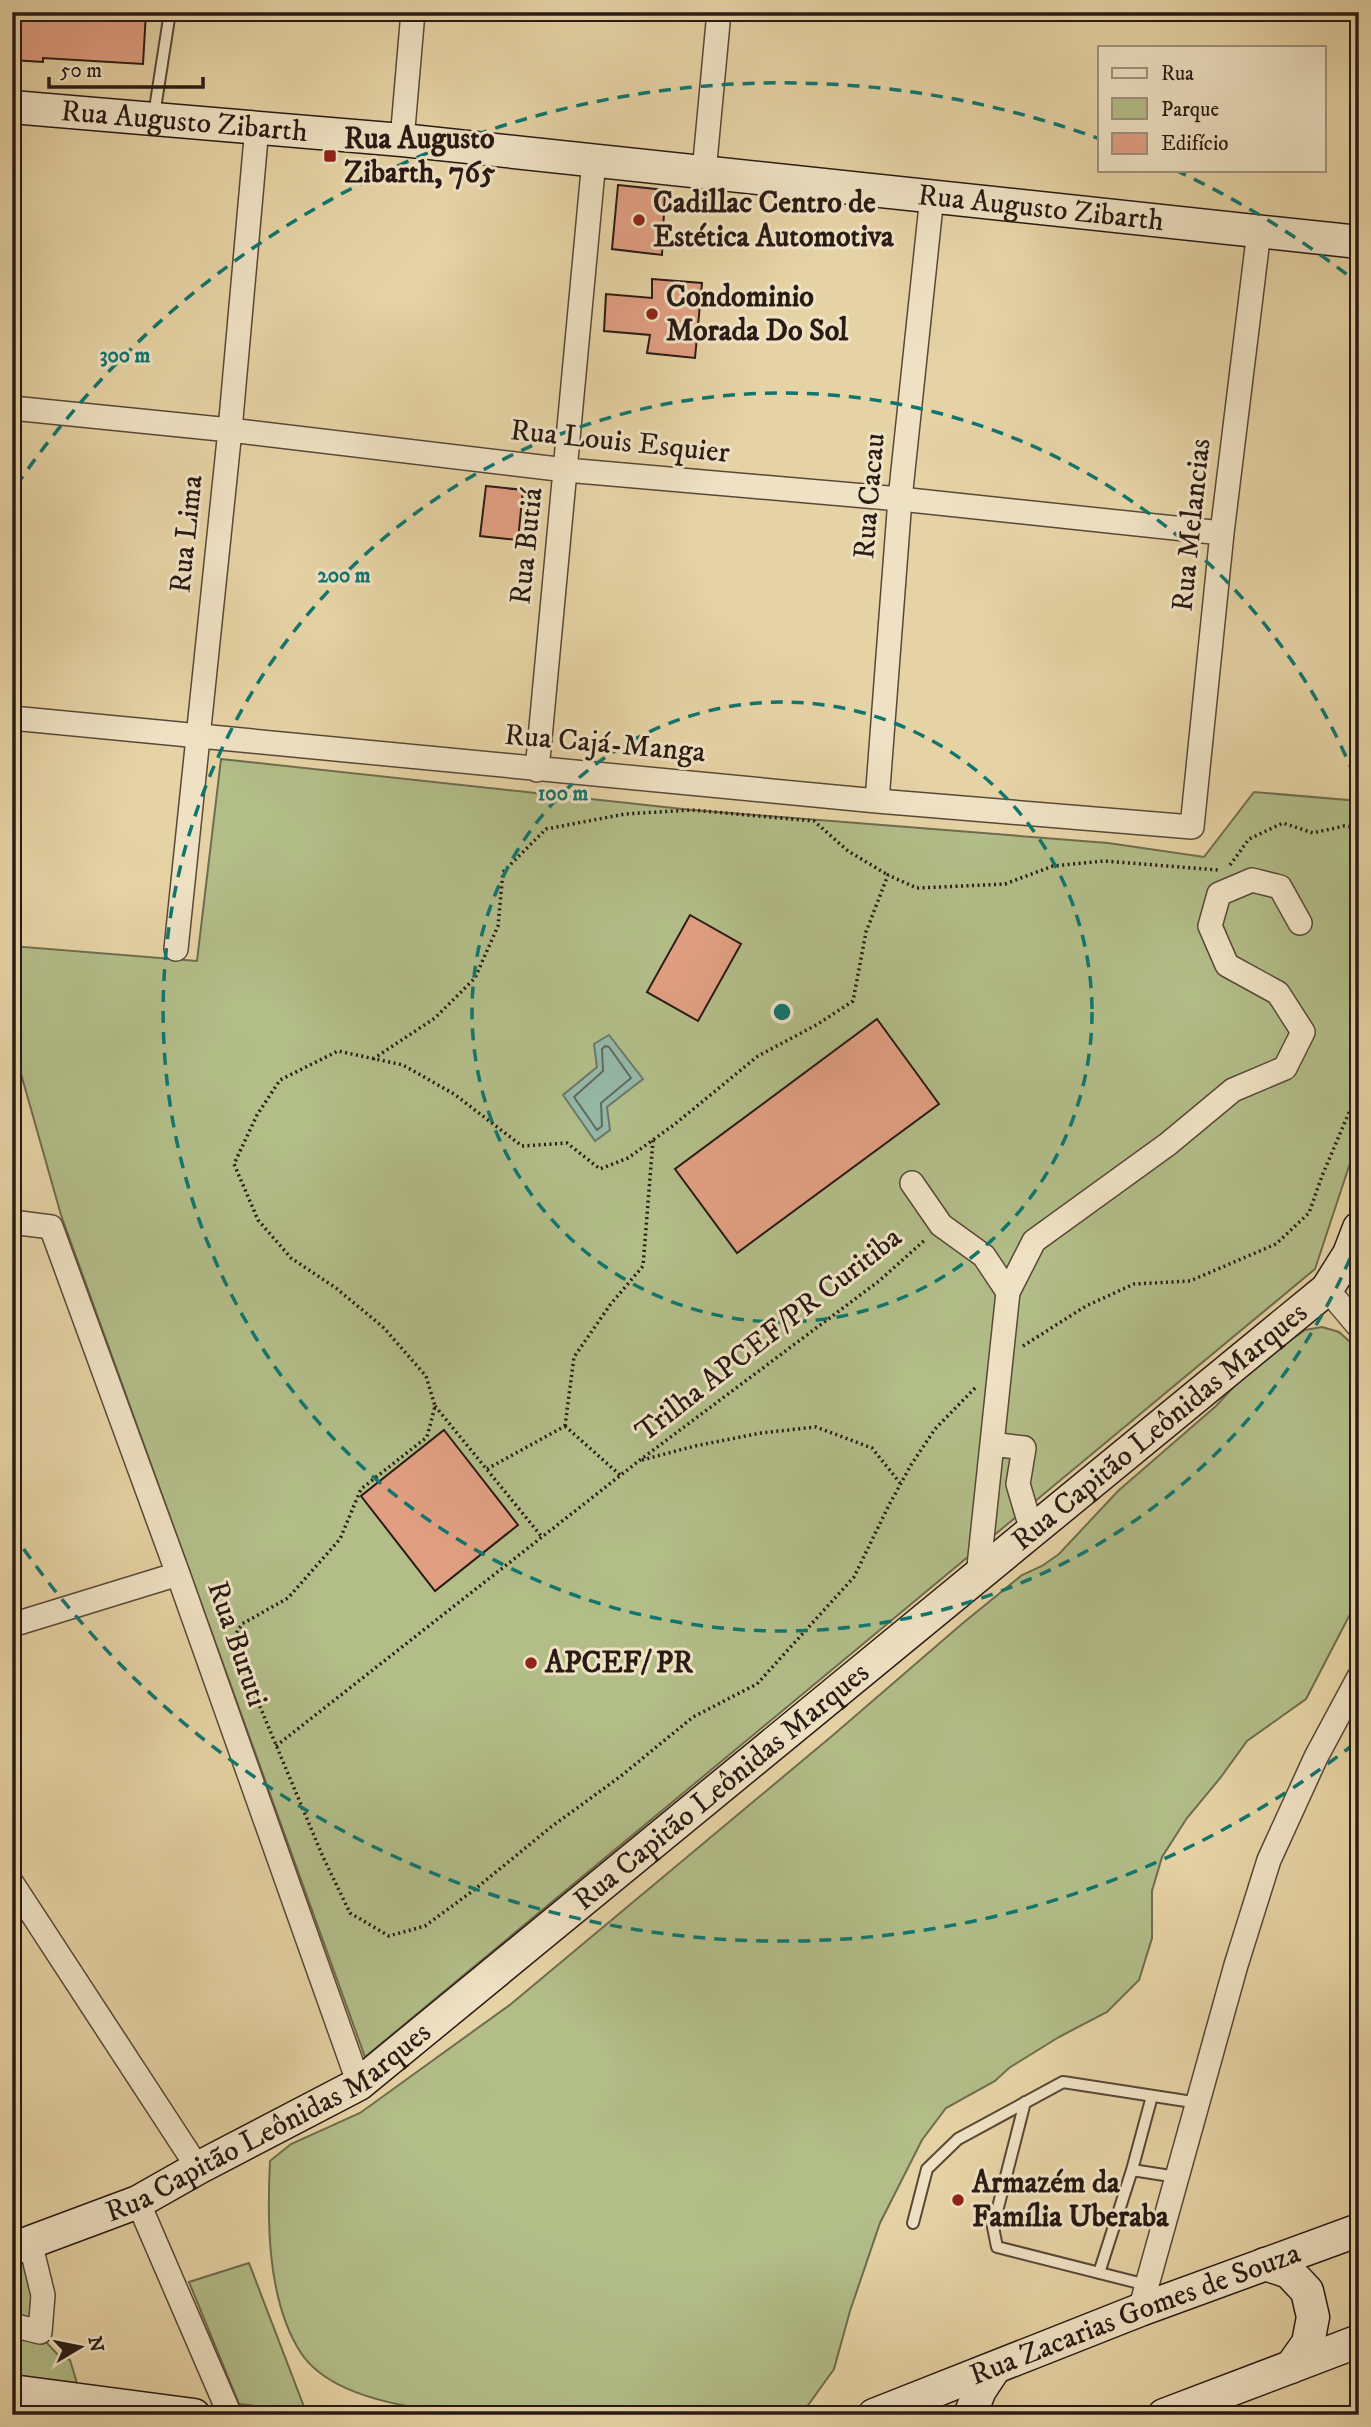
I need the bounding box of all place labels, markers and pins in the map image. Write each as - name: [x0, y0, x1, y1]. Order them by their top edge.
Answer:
- place label: Rua Augusto Zibarth, 765: [344, 121, 495, 192]
- marker: Rua Augusto Zibarth, 765: [322, 148, 338, 164]
- place label: Cadillac Centro de Estética Automotiva: [653, 185, 895, 256]
- marker: Cadillac Centro de Estética Automotiva: [631, 212, 647, 228]
- place label: Condominio Morada Do Sol: [666, 279, 849, 350]
- marker: Condominio Morada Do Sol: [644, 306, 660, 322]
- centre of rings: [770, 1000, 794, 1024]
- place label: APCEF/ PR: [544, 1645, 694, 1682]
- marker: APCEF/ PR: [523, 1655, 539, 1671]
- place label: Armazém da Família Uberaba: [971, 2165, 1170, 2236]
- marker: Armazém da Família Uberaba: [950, 2192, 966, 2208]

